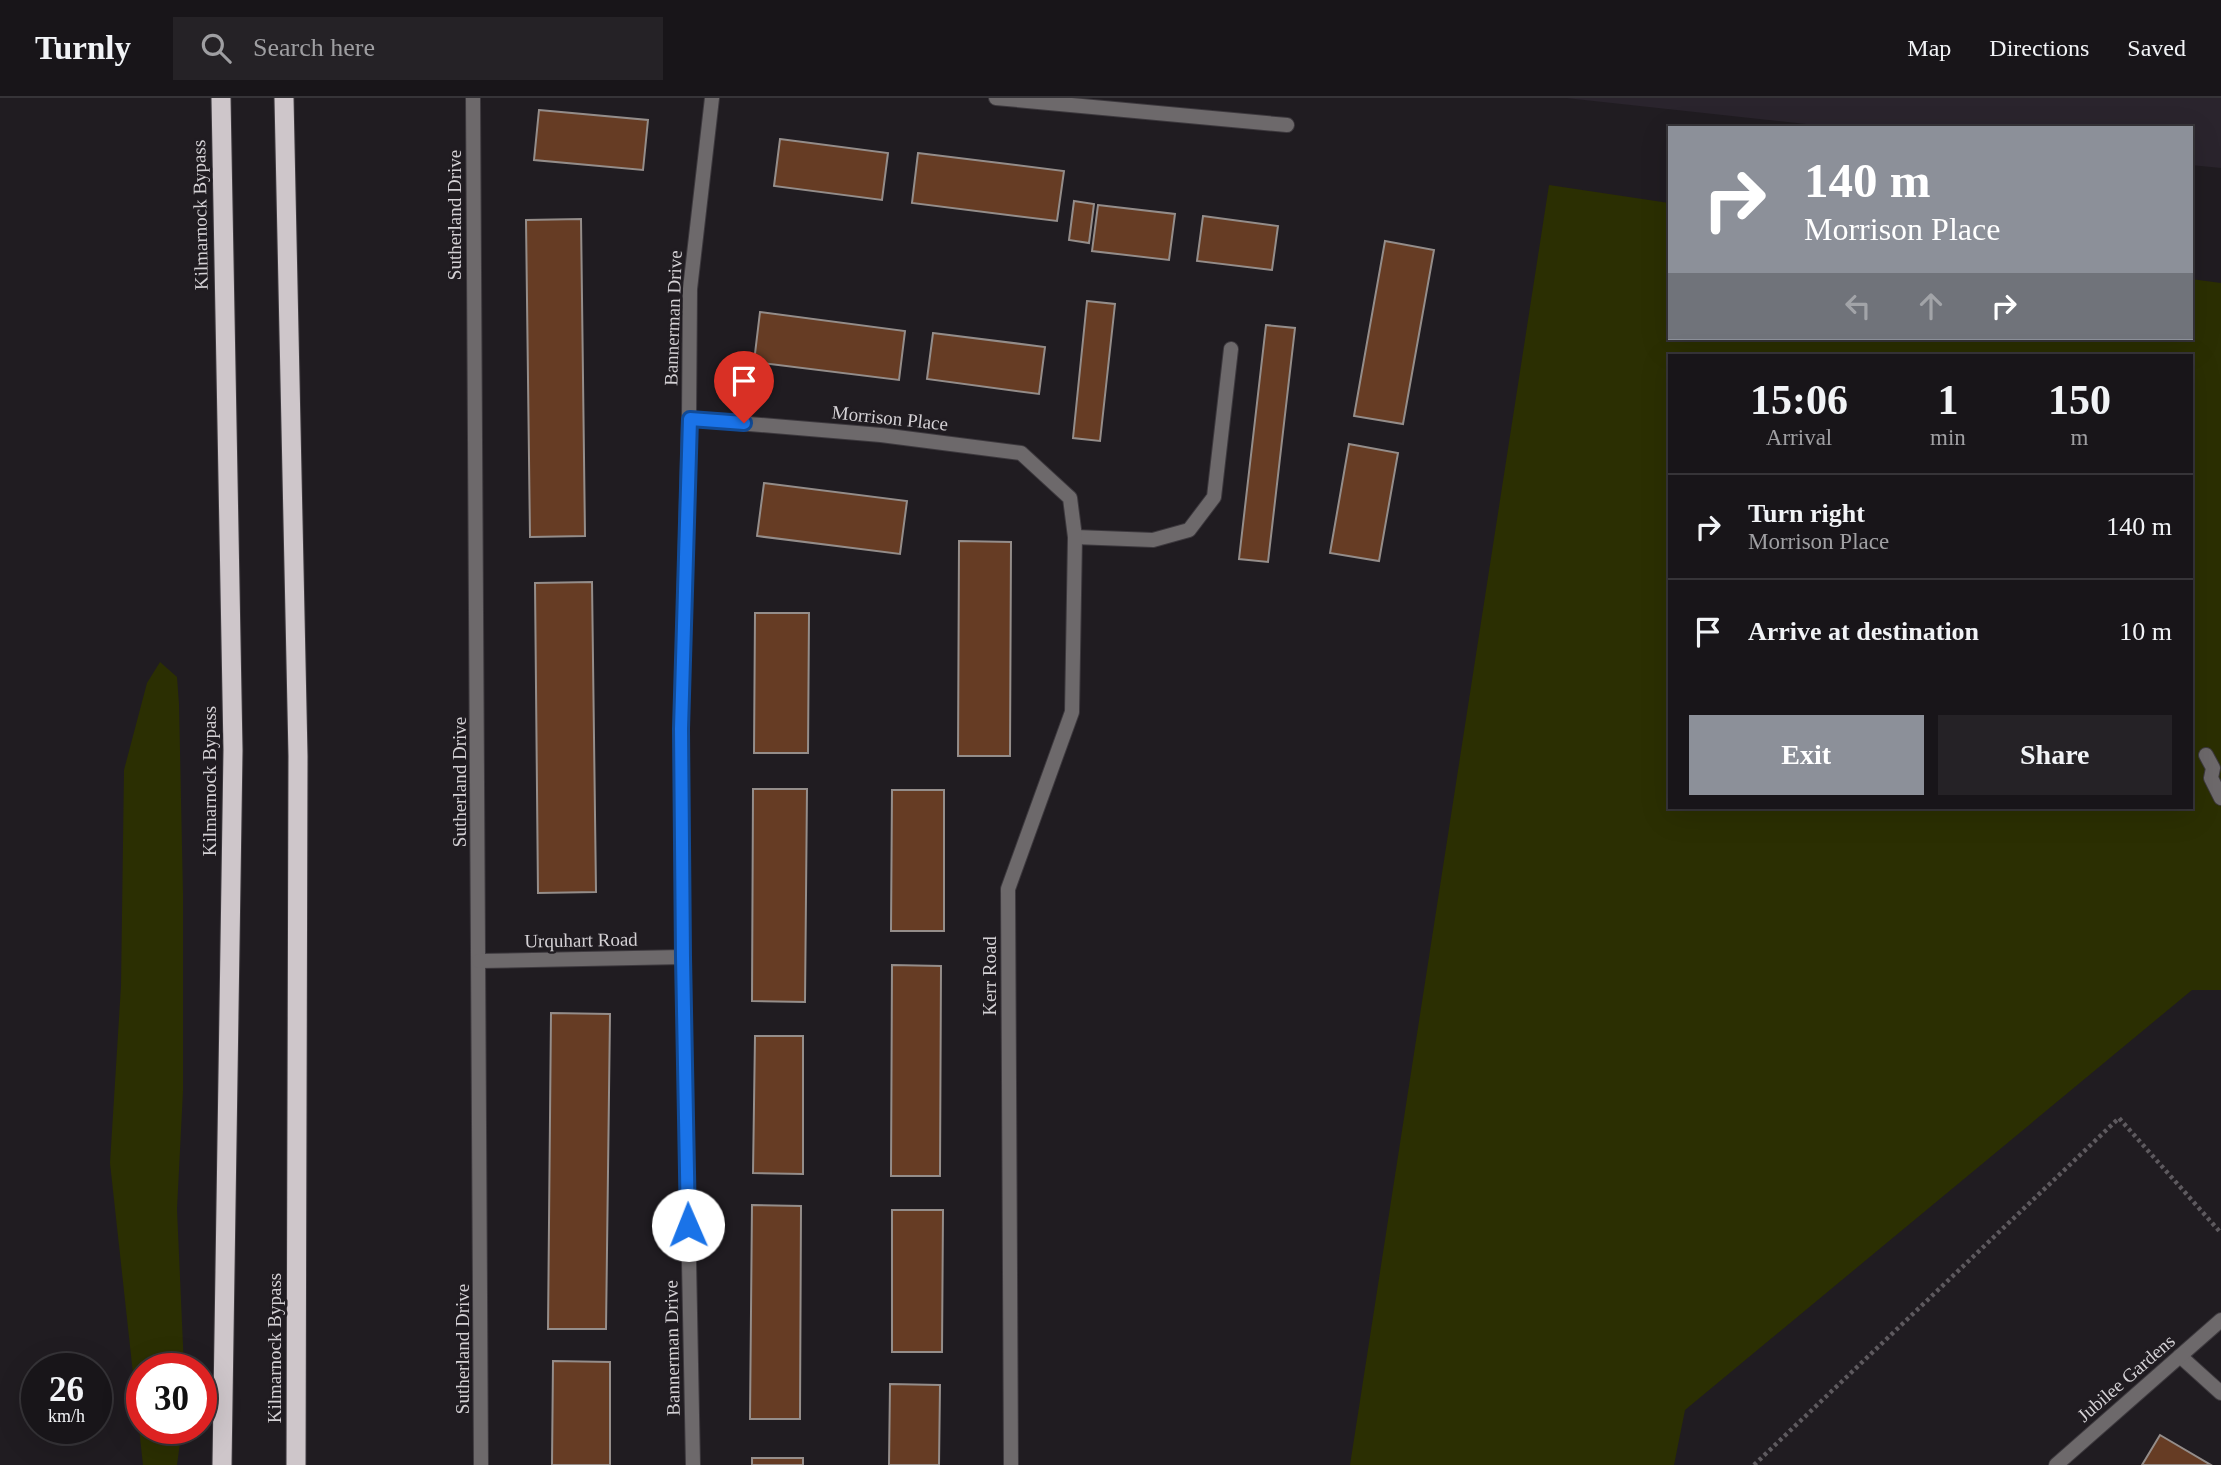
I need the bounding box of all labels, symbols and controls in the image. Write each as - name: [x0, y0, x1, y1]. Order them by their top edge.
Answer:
- search box: [173, 17, 663, 80]
- icon: search: [197, 29, 235, 67]
- text: Turnly: [35, 30, 131, 66]
- text: Search here: [253, 33, 375, 62]
- text: Map: [1907, 35, 1951, 61]
- text: Directions: [1989, 35, 2089, 61]
- text: Saved: [2127, 35, 2186, 61]
- street label: Kilmarnock Bypass: [188, 140, 212, 290]
- street label: Sutherland Drive: [444, 150, 465, 280]
- text: 140 m: [1804, 153, 1931, 208]
- icon: right: [1689, 154, 1780, 245]
- text: Morrison Place: [1804, 211, 2000, 247]
- street label: Bannerman Drive: [660, 250, 686, 386]
- icon: left: [1839, 287, 1877, 325]
- icon: ahead: [1912, 287, 1950, 325]
- icon: right: [1985, 287, 2023, 325]
- pin: [714, 351, 774, 423]
- icon: arrive: [725, 362, 763, 400]
- text: 15:06: [1750, 377, 1848, 423]
- text: 1: [1937, 377, 1958, 423]
- text: 150: [2048, 377, 2111, 423]
- street label: Morrison Place: [831, 401, 949, 435]
- text: Arrival: [1766, 425, 1832, 450]
- text: min: [1930, 425, 1966, 450]
- text: m: [2070, 425, 2088, 450]
- text: Turn right: [1748, 499, 1865, 528]
- icon: right: [1689, 508, 1727, 546]
- text: 140 m: [2106, 512, 2172, 541]
- text: Morrison Place: [1748, 529, 1889, 554]
- icon: arrive: [1689, 613, 1727, 651]
- text: Arrive at destination: [1748, 617, 1979, 646]
- text: 10 m: [2119, 617, 2172, 646]
- street label: Kilmarnock Bypass: [199, 706, 220, 856]
- button: Exit: [1689, 715, 1924, 795]
- button: Share: [1938, 715, 2172, 795]
- street label: Sutherland Drive: [449, 717, 470, 847]
- street label: Urquhart Road: [524, 929, 638, 951]
- street label: Kerr Road: [979, 936, 1000, 1016]
- position arrow: [651, 1188, 725, 1262]
- street label: Kilmarnock Bypass: [264, 1273, 285, 1423]
- street label: Bannerman Drive: [660, 1280, 684, 1416]
- street label: Sutherland Drive: [452, 1284, 473, 1414]
- street label: Jubilee Gardens: [2073, 1330, 2179, 1426]
- speed limit sign: 30: [126, 1353, 217, 1444]
- text: 26: [49, 1370, 84, 1409]
- text: km/h: [48, 1406, 85, 1426]

